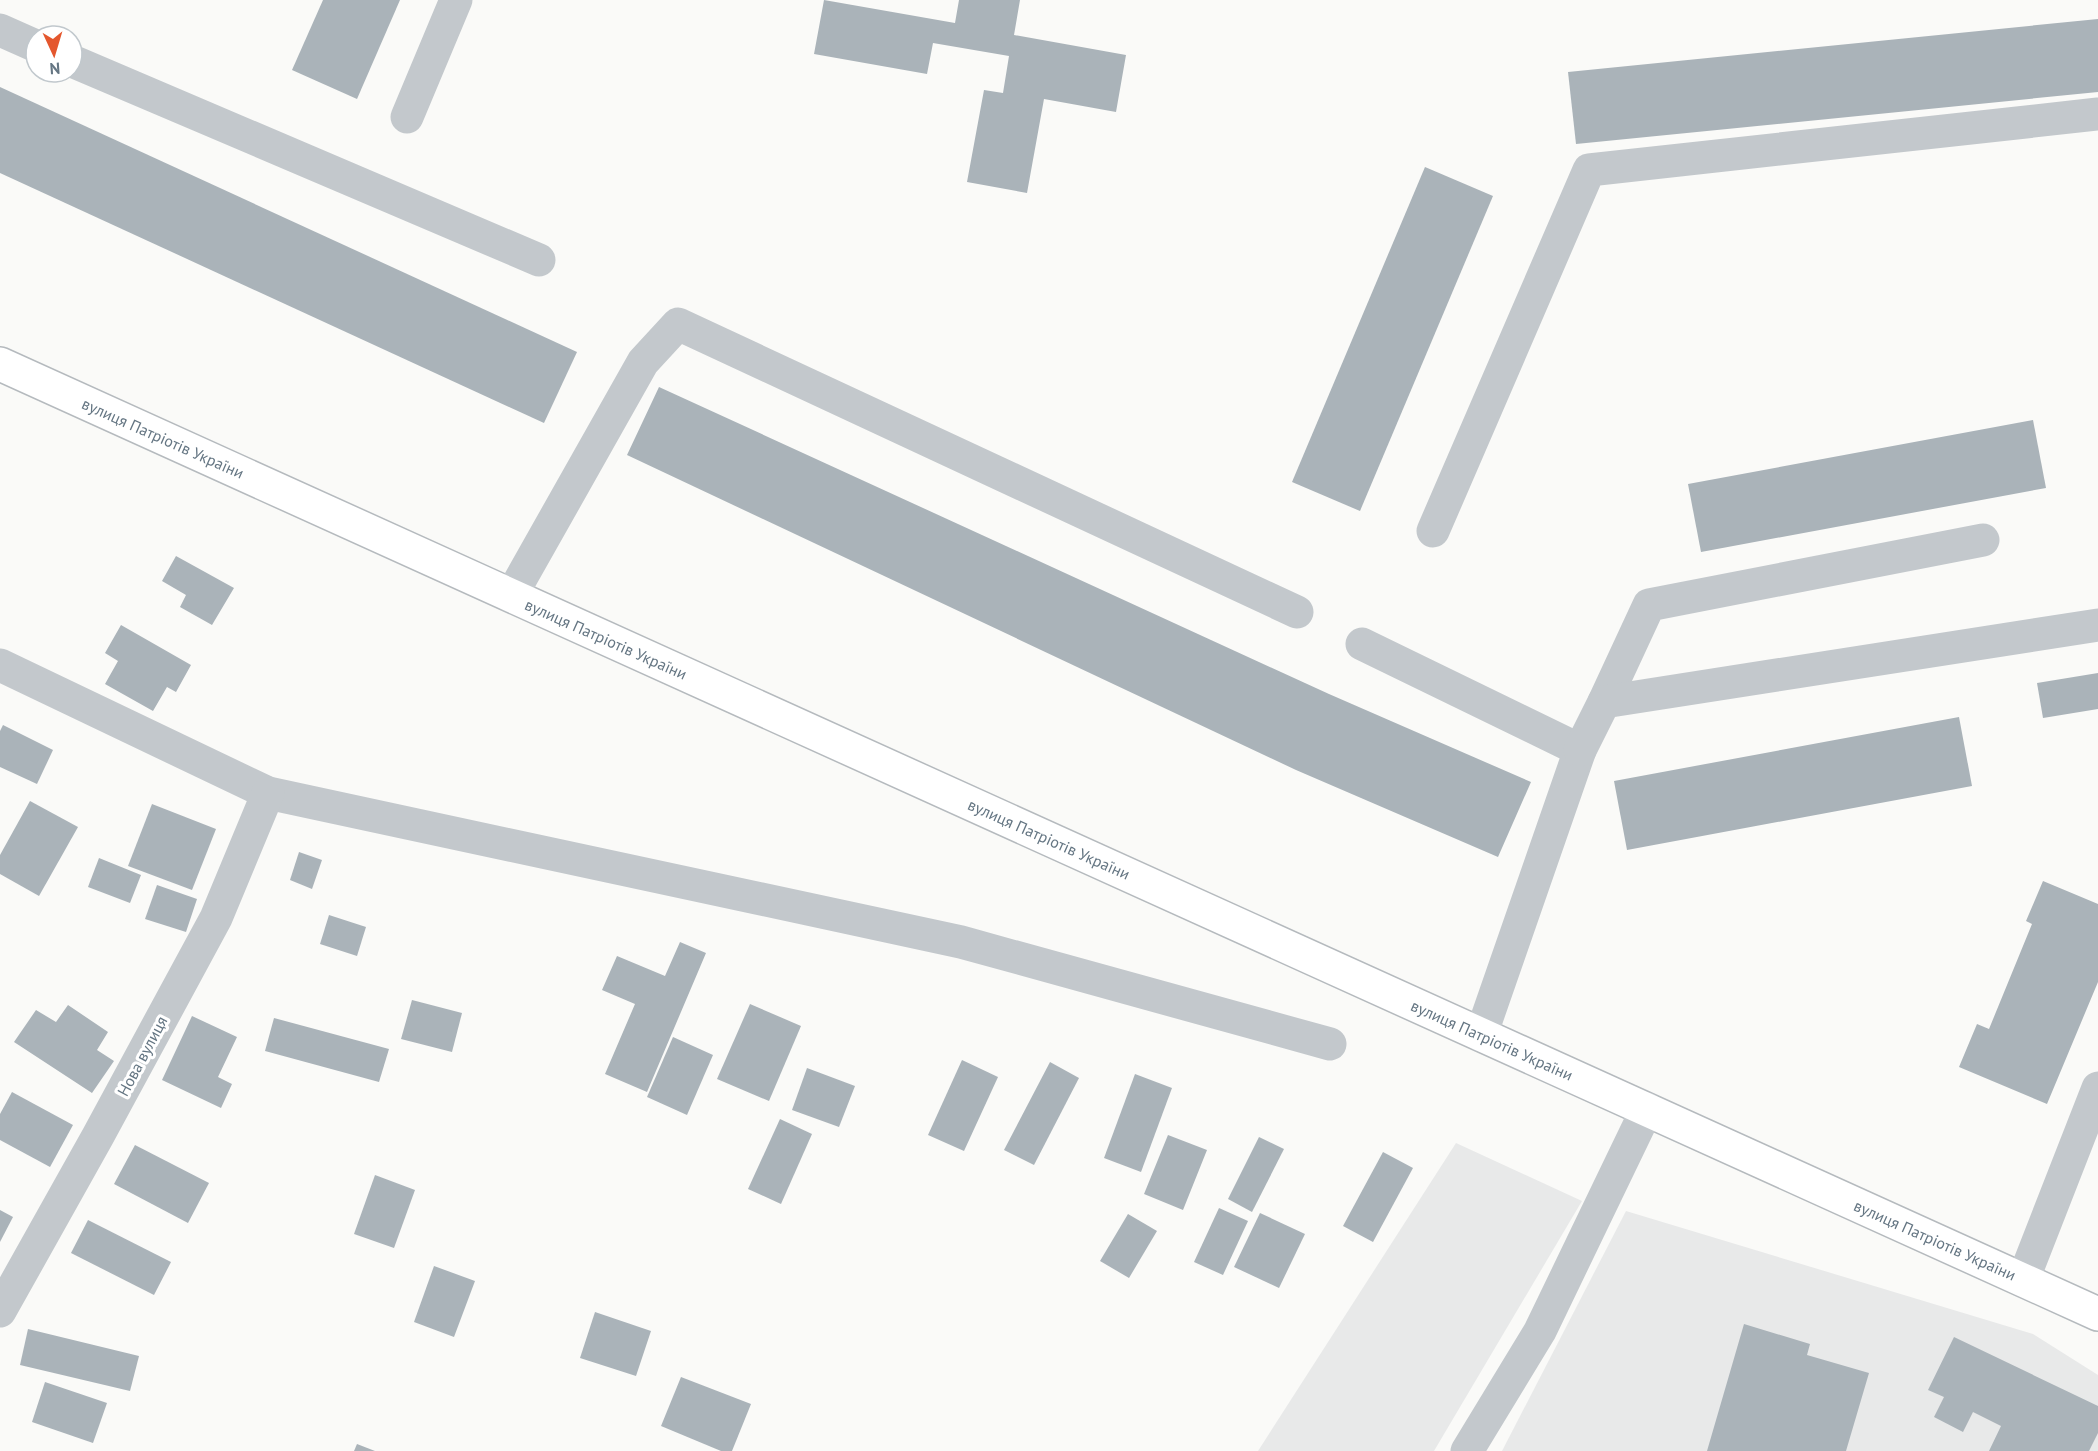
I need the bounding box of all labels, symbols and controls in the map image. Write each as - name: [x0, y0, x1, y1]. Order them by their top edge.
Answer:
- north arrow: [24, 24, 84, 84]
- text: N: [49, 59, 61, 79]
- street label: вулиця Патріотів України: [79, 393, 247, 483]
- street label: вулиця Патріотів України: [522, 594, 690, 684]
- street label: вулиця Патріотів України: [965, 794, 1133, 884]
- street label: вулиця Патріотів України: [1408, 995, 1576, 1085]
- street label: Нова вулиця: [113, 1013, 171, 1099]
- street label: вулиця Патріотів України: [1851, 1195, 2019, 1285]

